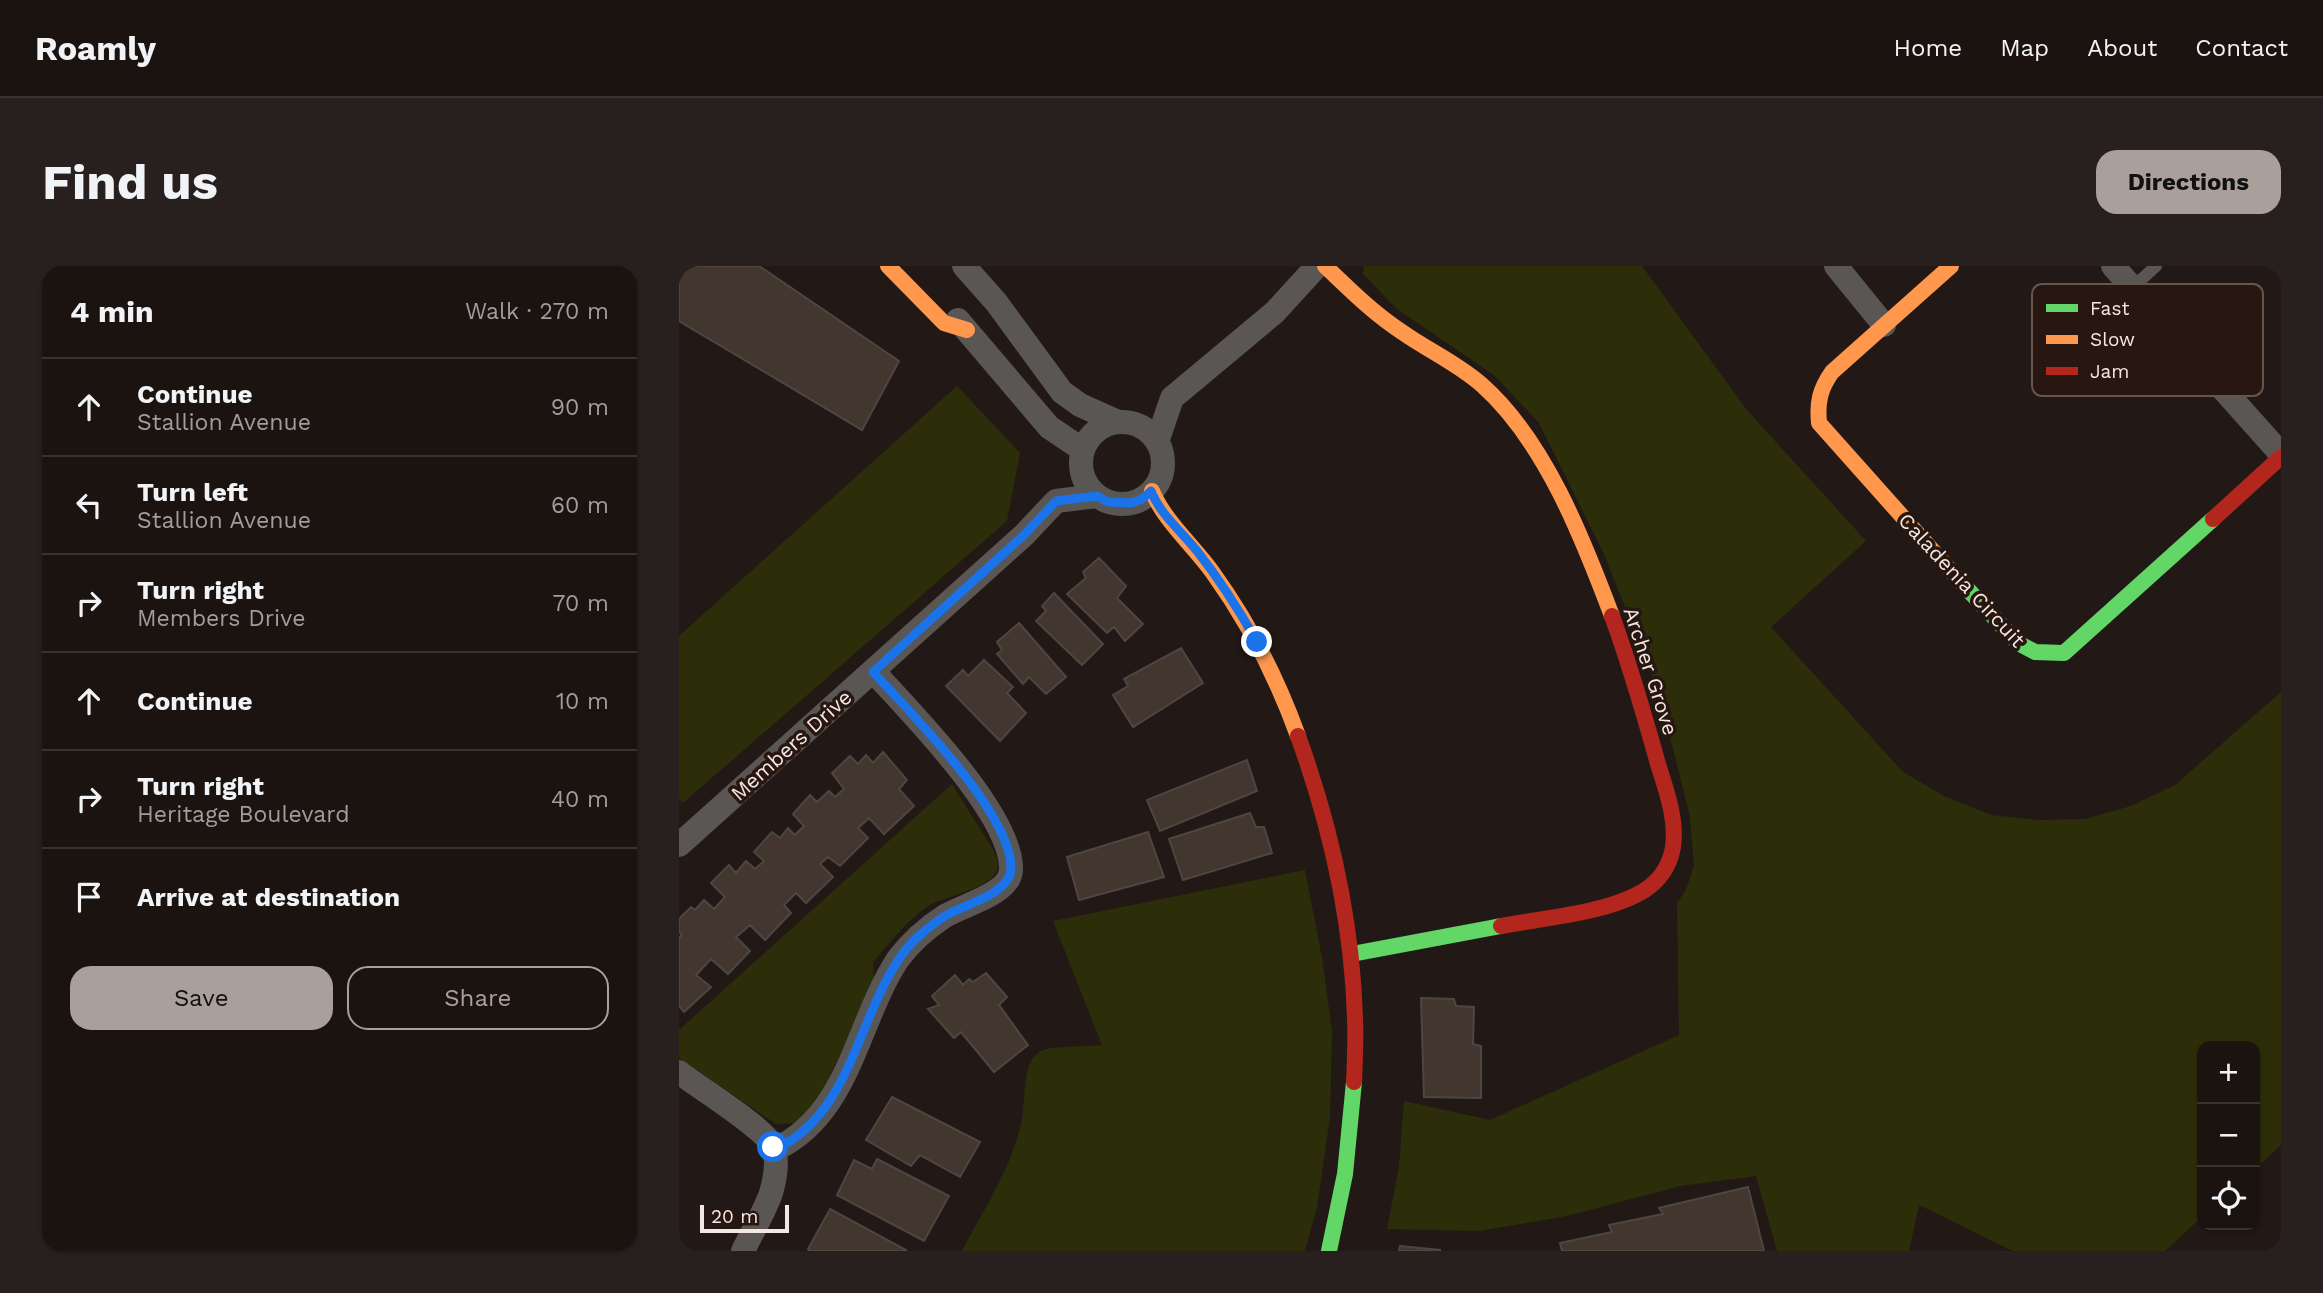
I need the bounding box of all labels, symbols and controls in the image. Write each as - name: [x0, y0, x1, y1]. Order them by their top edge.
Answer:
- text: Roamly: [35, 29, 156, 68]
- text: Home: [1894, 34, 1962, 62]
- text: Map: [2000, 34, 2049, 62]
- text: About: [2087, 34, 2157, 62]
- text: Contact: [2195, 34, 2288, 62]
- button: Directions: [2096, 150, 2281, 214]
- text: Find us: [42, 153, 218, 211]
- legend: [2032, 284, 2263, 396]
- text: 4 min: [70, 294, 154, 329]
- text: Fast: [2090, 297, 2129, 320]
- text: Walk · 270 m: [465, 298, 609, 325]
- text: Slow: [2090, 328, 2135, 351]
- text: Jam: [2090, 360, 2129, 383]
- text: Continue: [137, 379, 253, 409]
- icon: ahead: [70, 388, 108, 426]
- text: 90 m: [551, 394, 609, 421]
- text: Stallion Avenue: [137, 409, 311, 436]
- text: Turn left: [137, 477, 248, 507]
- icon: left: [70, 486, 108, 524]
- text: 60 m: [551, 492, 609, 519]
- text: Stallion Avenue: [137, 507, 311, 534]
- street label: Caladenia Circuit: [1893, 508, 2031, 652]
- text: Turn right: [137, 575, 264, 605]
- icon: right: [70, 584, 108, 622]
- text: 70 m: [552, 590, 609, 617]
- street label: Archer Grove: [1619, 604, 1683, 738]
- text: Members Drive: [137, 605, 305, 632]
- route end: [1241, 626, 1272, 657]
- icon: ahead: [70, 682, 108, 720]
- street label: Members Drive: [726, 684, 856, 806]
- text: Continue: [137, 686, 253, 716]
- text: 10 m: [556, 688, 609, 715]
- text: Turn right: [137, 771, 264, 801]
- icon: right: [70, 780, 108, 818]
- text: 40 m: [551, 786, 609, 813]
- text: Heritage Boulevard: [137, 801, 350, 828]
- icon: arrive: [70, 878, 108, 916]
- text: Arrive at destination: [137, 882, 400, 912]
- button: Save: [70, 966, 333, 1030]
- button: Share: [347, 966, 609, 1030]
- map controls: [2197, 1041, 2260, 1230]
- button: +: [2197, 1041, 2260, 1104]
- button: −: [2197, 1104, 2260, 1167]
- route start: [757, 1131, 788, 1162]
- button: locate: [2197, 1167, 2260, 1230]
- scale bar: [700, 1202, 789, 1234]
- text: 20 m: [711, 1205, 758, 1228]

